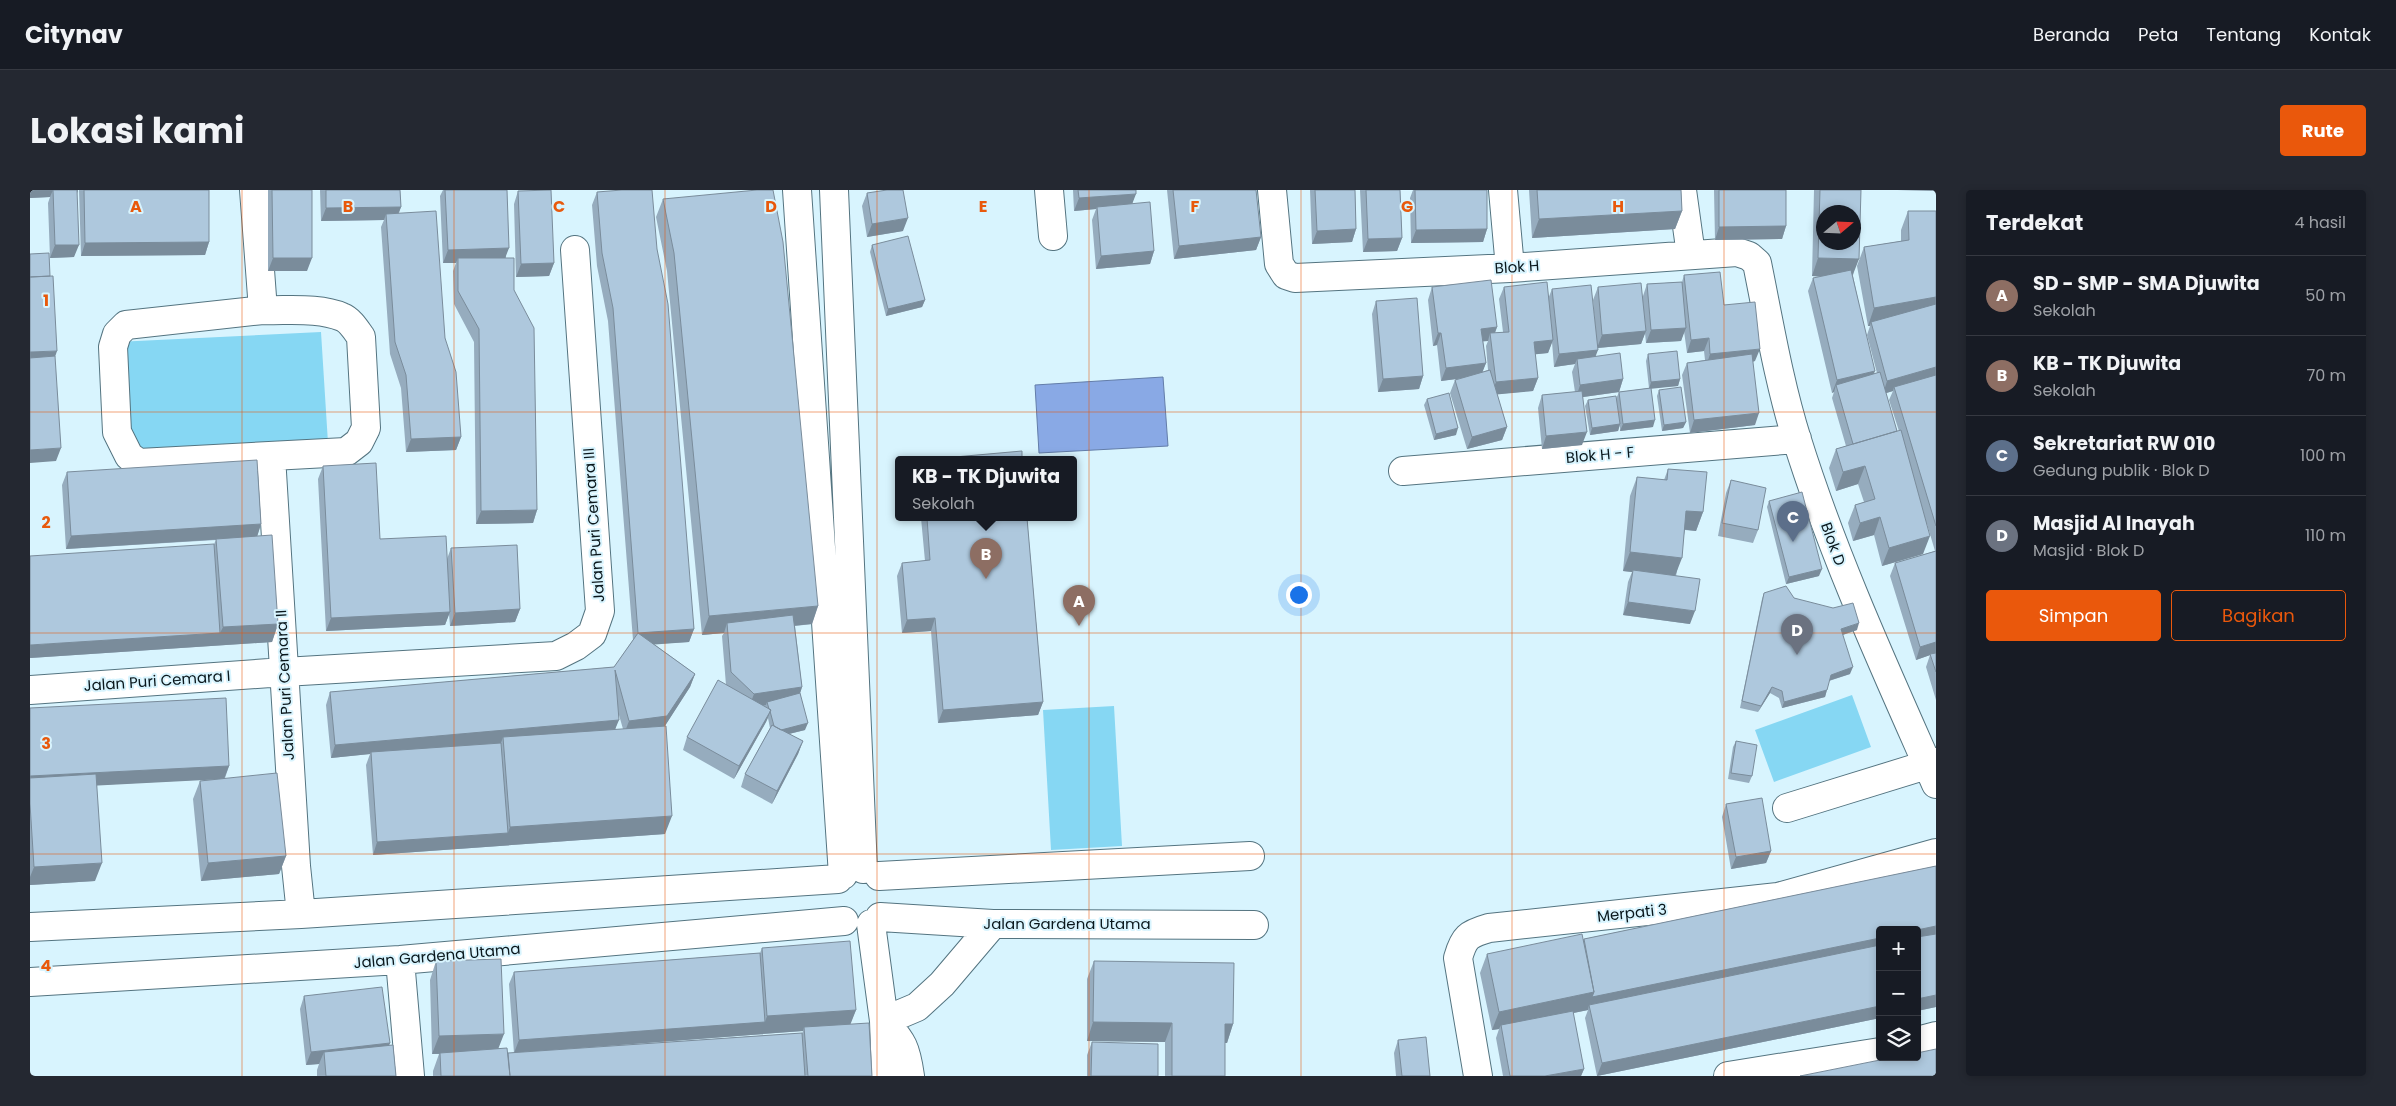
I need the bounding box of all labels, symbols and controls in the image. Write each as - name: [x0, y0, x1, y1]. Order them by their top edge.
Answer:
- text: Citynav: [25, 18, 123, 51]
- text: Beranda: [2033, 22, 2110, 47]
- text: Peta: [2138, 22, 2178, 47]
- text: Tentang: [2206, 22, 2281, 47]
- text: Kontak: [2309, 22, 2371, 47]
- button: Rute: [2280, 105, 2366, 156]
- text: Lokasi kami: [30, 106, 244, 155]
- text: A: [130, 195, 142, 218]
- text: B: [343, 195, 353, 218]
- text: C: [553, 195, 565, 218]
- text: D: [765, 195, 777, 218]
- text: E: [979, 195, 987, 218]
- text: F: [1191, 195, 1200, 218]
- text: G: [1401, 195, 1413, 218]
- text: H: [1612, 195, 1624, 218]
- north arrow: [1816, 205, 1861, 250]
- text: Terdekat: [1986, 208, 2083, 237]
- text: 4 hasil: [2294, 211, 2346, 234]
- street label: Blok H: [1494, 254, 1540, 279]
- text: SD - SMP - SMA Djuwita: [2033, 270, 2260, 297]
- text: A: [1996, 284, 2008, 307]
- text: 50 m: [2305, 284, 2346, 307]
- text: 1: [43, 289, 49, 312]
- text: Sekolah: [2033, 299, 2096, 322]
- text: KB - TK Djuwita: [2033, 350, 2181, 377]
- text: B: [1997, 364, 2007, 387]
- text: 70 m: [2306, 364, 2346, 387]
- text: Sekolah: [2033, 379, 2096, 402]
- text: Sekretariat RW 010: [2033, 430, 2215, 457]
- street label: Blok H - F: [1565, 441, 1635, 468]
- text: C: [1996, 444, 2008, 467]
- text: 100 m: [2300, 444, 2346, 467]
- street label: Jalan Puri Cemara III: [578, 447, 609, 603]
- popup: [895, 456, 1077, 521]
- text: Gedung publik · Blok D: [2033, 459, 2209, 482]
- text: KB - TK Djuwita: [912, 463, 1060, 490]
- text: Sekolah: [912, 492, 975, 515]
- pin: C: [1777, 501, 1809, 542]
- text: Masjid Al Inayah: [2033, 510, 2195, 537]
- text: 2: [41, 511, 51, 534]
- street label: Blok D: [1816, 519, 1851, 568]
- text: D: [1996, 524, 2008, 547]
- text: 110 m: [2305, 524, 2346, 547]
- pin: B: [970, 538, 1002, 579]
- text: Masjid · Blok D: [2033, 539, 2144, 562]
- your location: [1286, 582, 1312, 608]
- pin: A: [1063, 585, 1095, 626]
- button: Simpan: [1986, 590, 2161, 641]
- button: Bagikan: [2171, 590, 2346, 641]
- street label: Jalan Puri Cemara II: [270, 609, 299, 761]
- pin: D: [1781, 614, 1813, 655]
- street label: Jalan Puri Cemara I: [83, 665, 231, 696]
- text: 3: [41, 732, 51, 755]
- street label: Merpati 3: [1596, 898, 1668, 927]
- street label: Jalan Gardena Utama: [983, 913, 1151, 934]
- map controls: [1876, 926, 1921, 1061]
- button: +: [1876, 926, 1921, 971]
- street label: Jalan Gardena Utama: [353, 938, 521, 973]
- text: 4: [41, 954, 52, 977]
- button: −: [1876, 971, 1921, 1016]
- button: layers: [1876, 1016, 1921, 1061]

